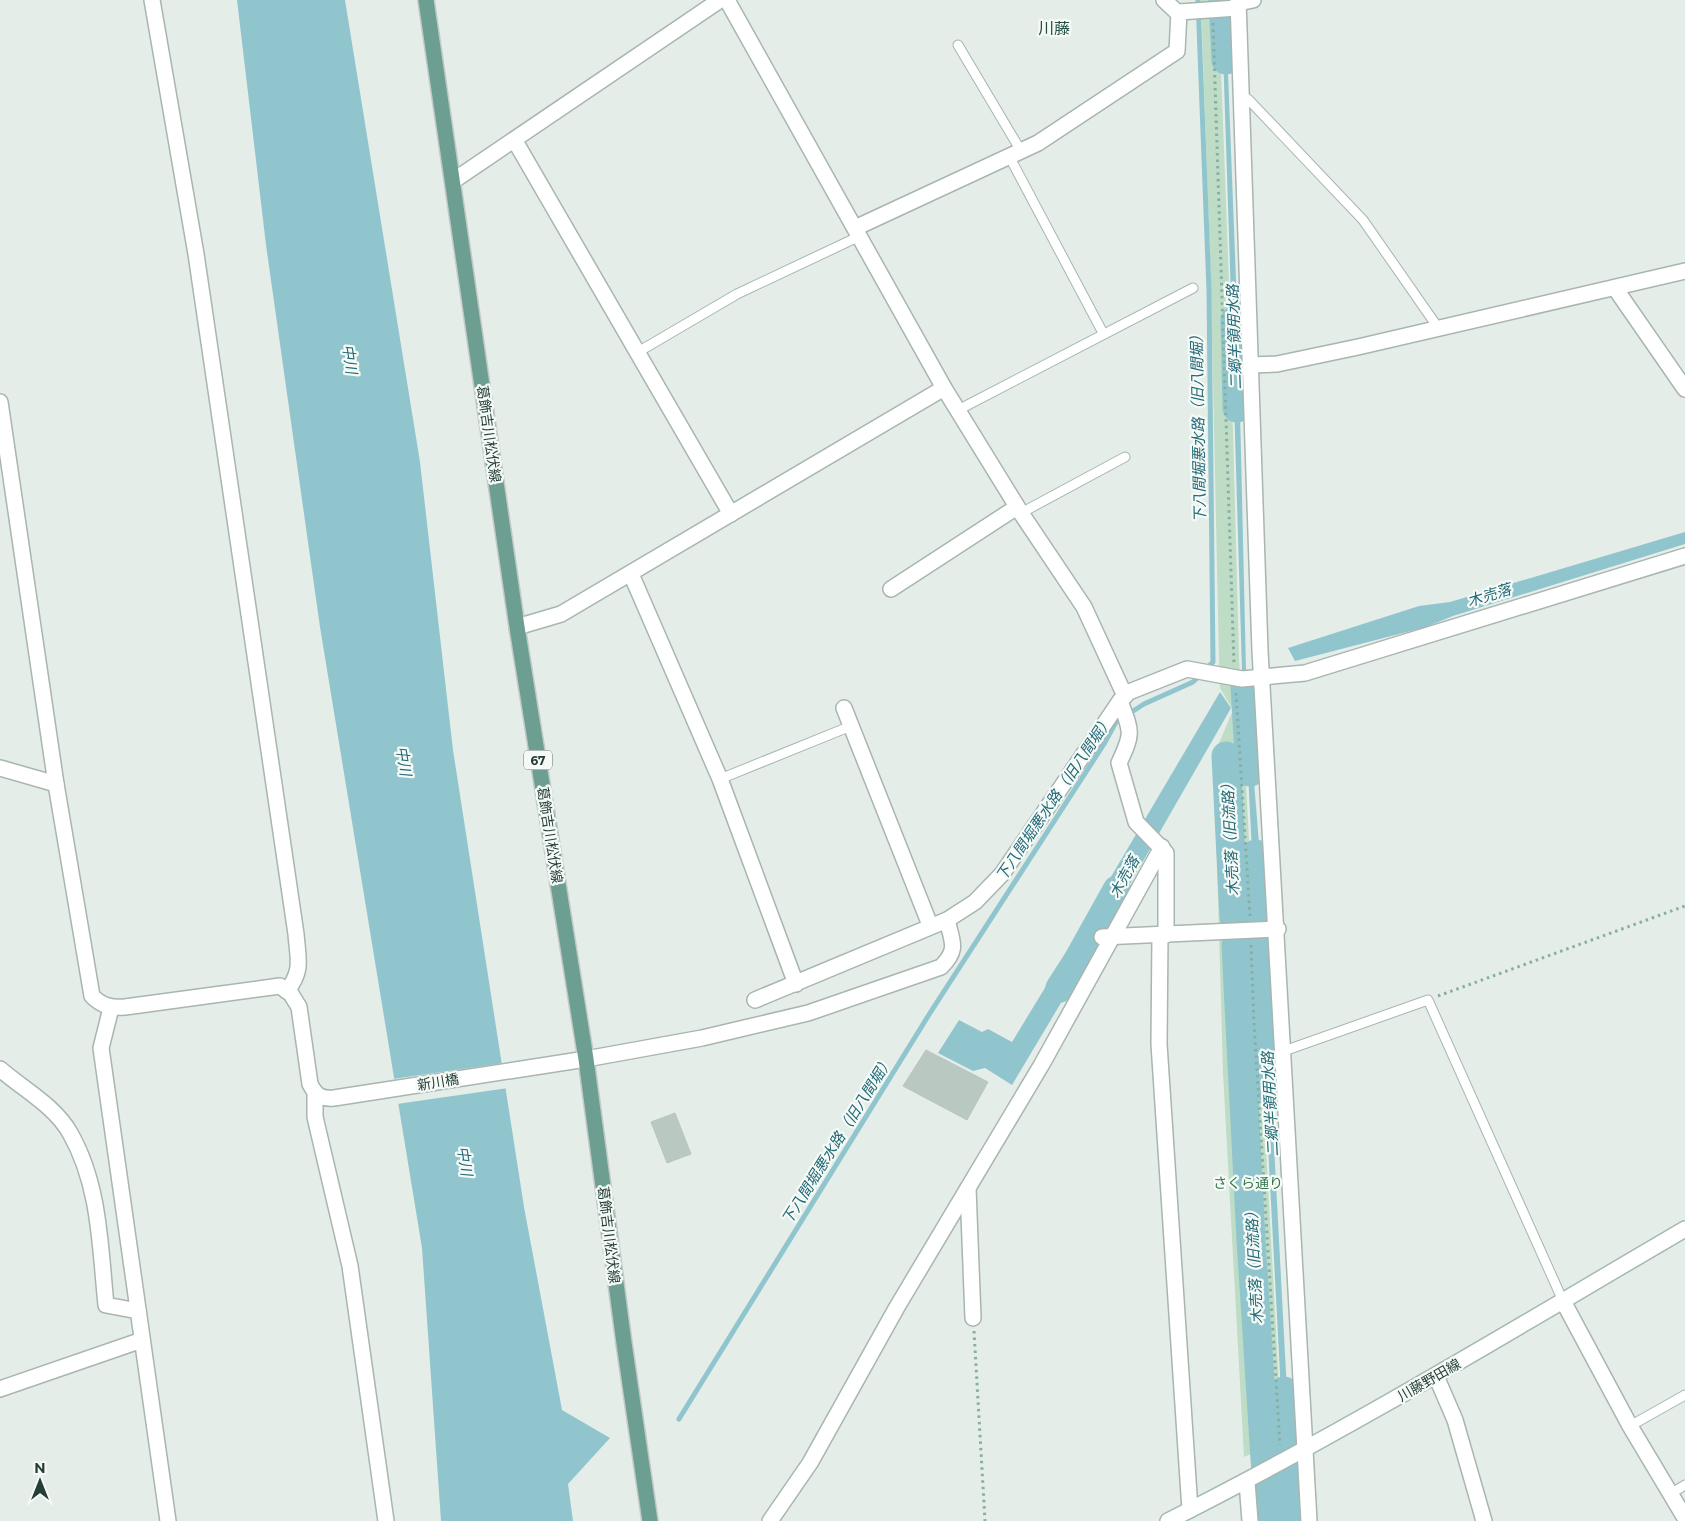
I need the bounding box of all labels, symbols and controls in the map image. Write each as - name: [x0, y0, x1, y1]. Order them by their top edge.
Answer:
- district label: 川藤: [1038, 19, 1070, 38]
- water label: 二郷半領用水路: [1223, 282, 1245, 390]
- water label: 下八間堀悪水路（旧八間堀）: [1187, 327, 1209, 523]
- water label: 中川: [339, 343, 362, 377]
- street label: 葛飾吉川松伏線: [473, 384, 505, 484]
- water label: 木売落: [1465, 579, 1515, 611]
- water label: 下八間堀悪水路（旧八間堀）: [992, 712, 1116, 884]
- water label: 中川: [392, 745, 416, 779]
- road number: 67: [524, 750, 552, 770]
- water label: 木売落（旧流路）: [1217, 776, 1243, 896]
- street label: 葛飾吉川松伏線: [533, 785, 567, 885]
- water label: 木売落: [1105, 851, 1144, 901]
- water label: 二郷半領用水路: [1258, 1049, 1282, 1157]
- water label: 下八間堀悪水路（旧八間堀）: [777, 1052, 897, 1228]
- street label: 新川橋: [416, 1070, 460, 1094]
- water label: 中川: [453, 1145, 477, 1179]
- park label: さくら通り: [1213, 1174, 1283, 1192]
- street label: 葛飾吉川松伏線: [594, 1185, 624, 1285]
- water label: 木売落（旧流路）: [1241, 1204, 1267, 1324]
- street label: 川藤野田線: [1394, 1355, 1464, 1405]
- north arrow: [15, 1456, 65, 1506]
- text: N: [34, 1459, 46, 1477]

